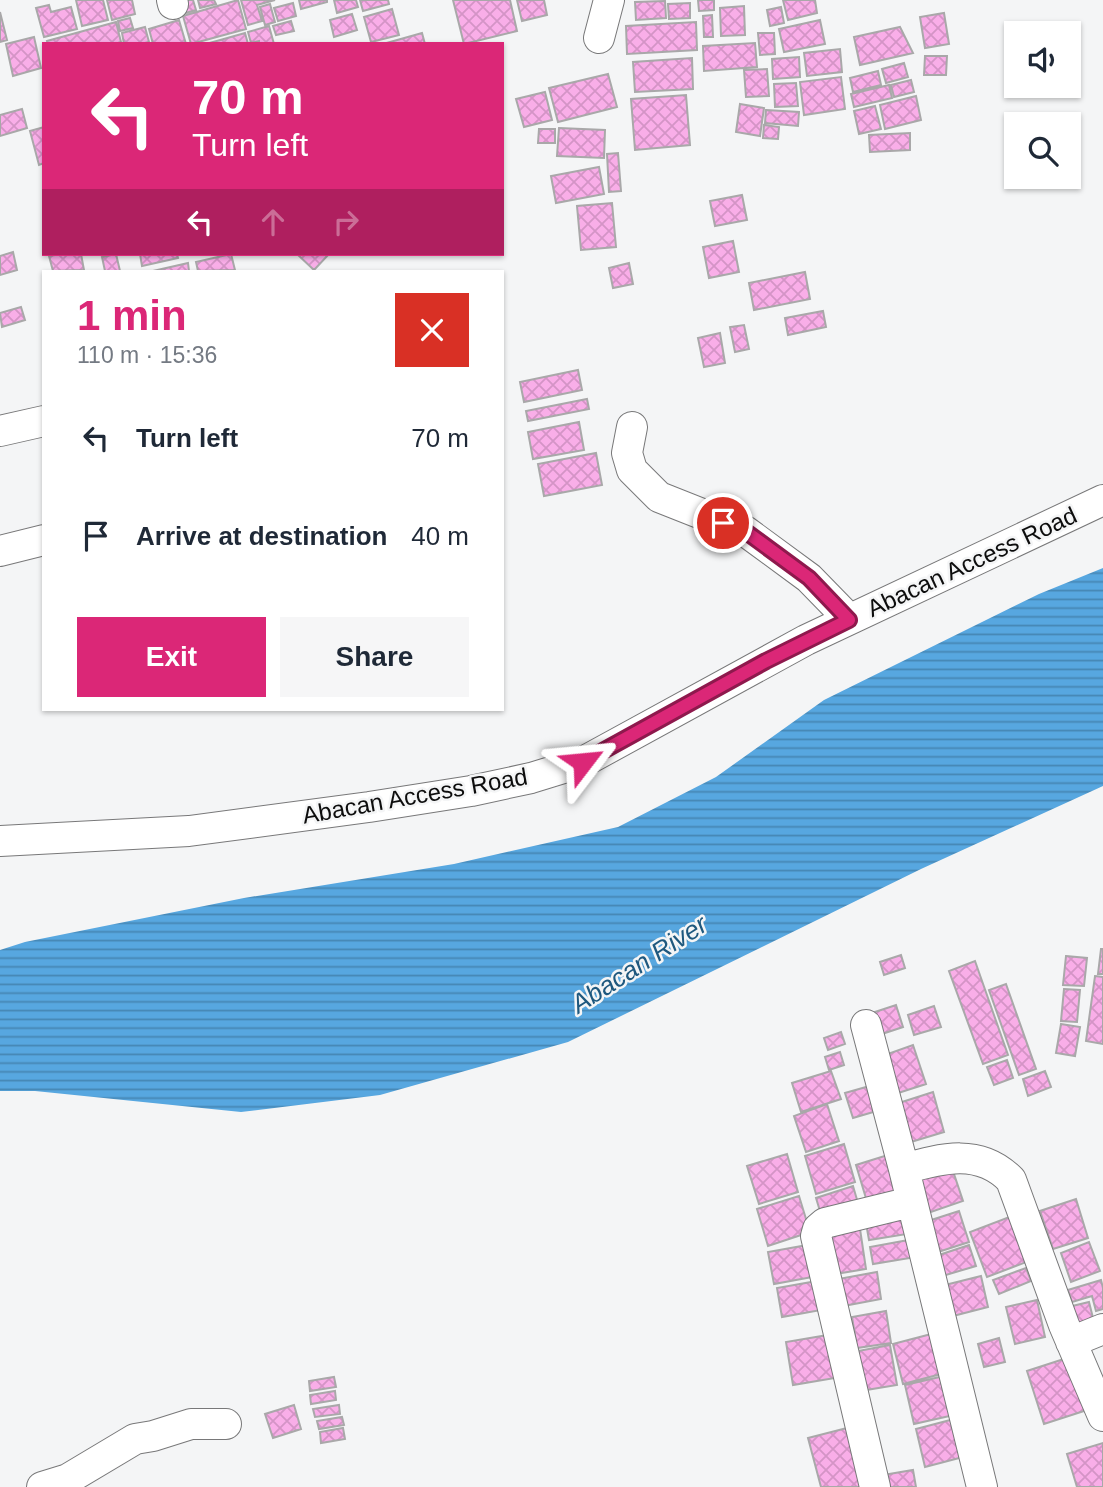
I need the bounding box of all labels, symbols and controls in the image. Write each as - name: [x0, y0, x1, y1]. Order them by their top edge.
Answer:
- map controls: [1004, 21, 1081, 189]
- button: sound: [1004, 21, 1081, 98]
- icon: left: [77, 70, 168, 161]
- text: 70 m: [192, 70, 304, 124]
- button: search: [1004, 112, 1081, 189]
- text: Turn left: [192, 127, 308, 163]
- icon: left: [181, 203, 219, 241]
- icon: ahead: [254, 203, 292, 241]
- icon: right: [327, 203, 365, 241]
- text: 1 min: [77, 292, 187, 339]
- button: close: [395, 293, 469, 367]
- text: 110 m · 15:36: [77, 342, 217, 368]
- icon: left: [77, 419, 115, 457]
- text: Turn left: [136, 423, 238, 453]
- text: 70 m: [411, 423, 469, 453]
- pin: [693, 493, 753, 553]
- street label: Abacan Access Road: [863, 501, 1081, 622]
- icon: arrive: [704, 504, 742, 542]
- icon: arrive: [77, 517, 115, 555]
- text: Arrive at destination: [136, 521, 387, 551]
- text: 40 m: [411, 521, 469, 551]
- button: Exit: [77, 617, 266, 697]
- button: Share: [280, 617, 469, 697]
- position arrow: [546, 725, 620, 799]
- street label: Abacan Access Road: [300, 762, 530, 829]
- water label: Abacan River: [564, 908, 714, 1020]

